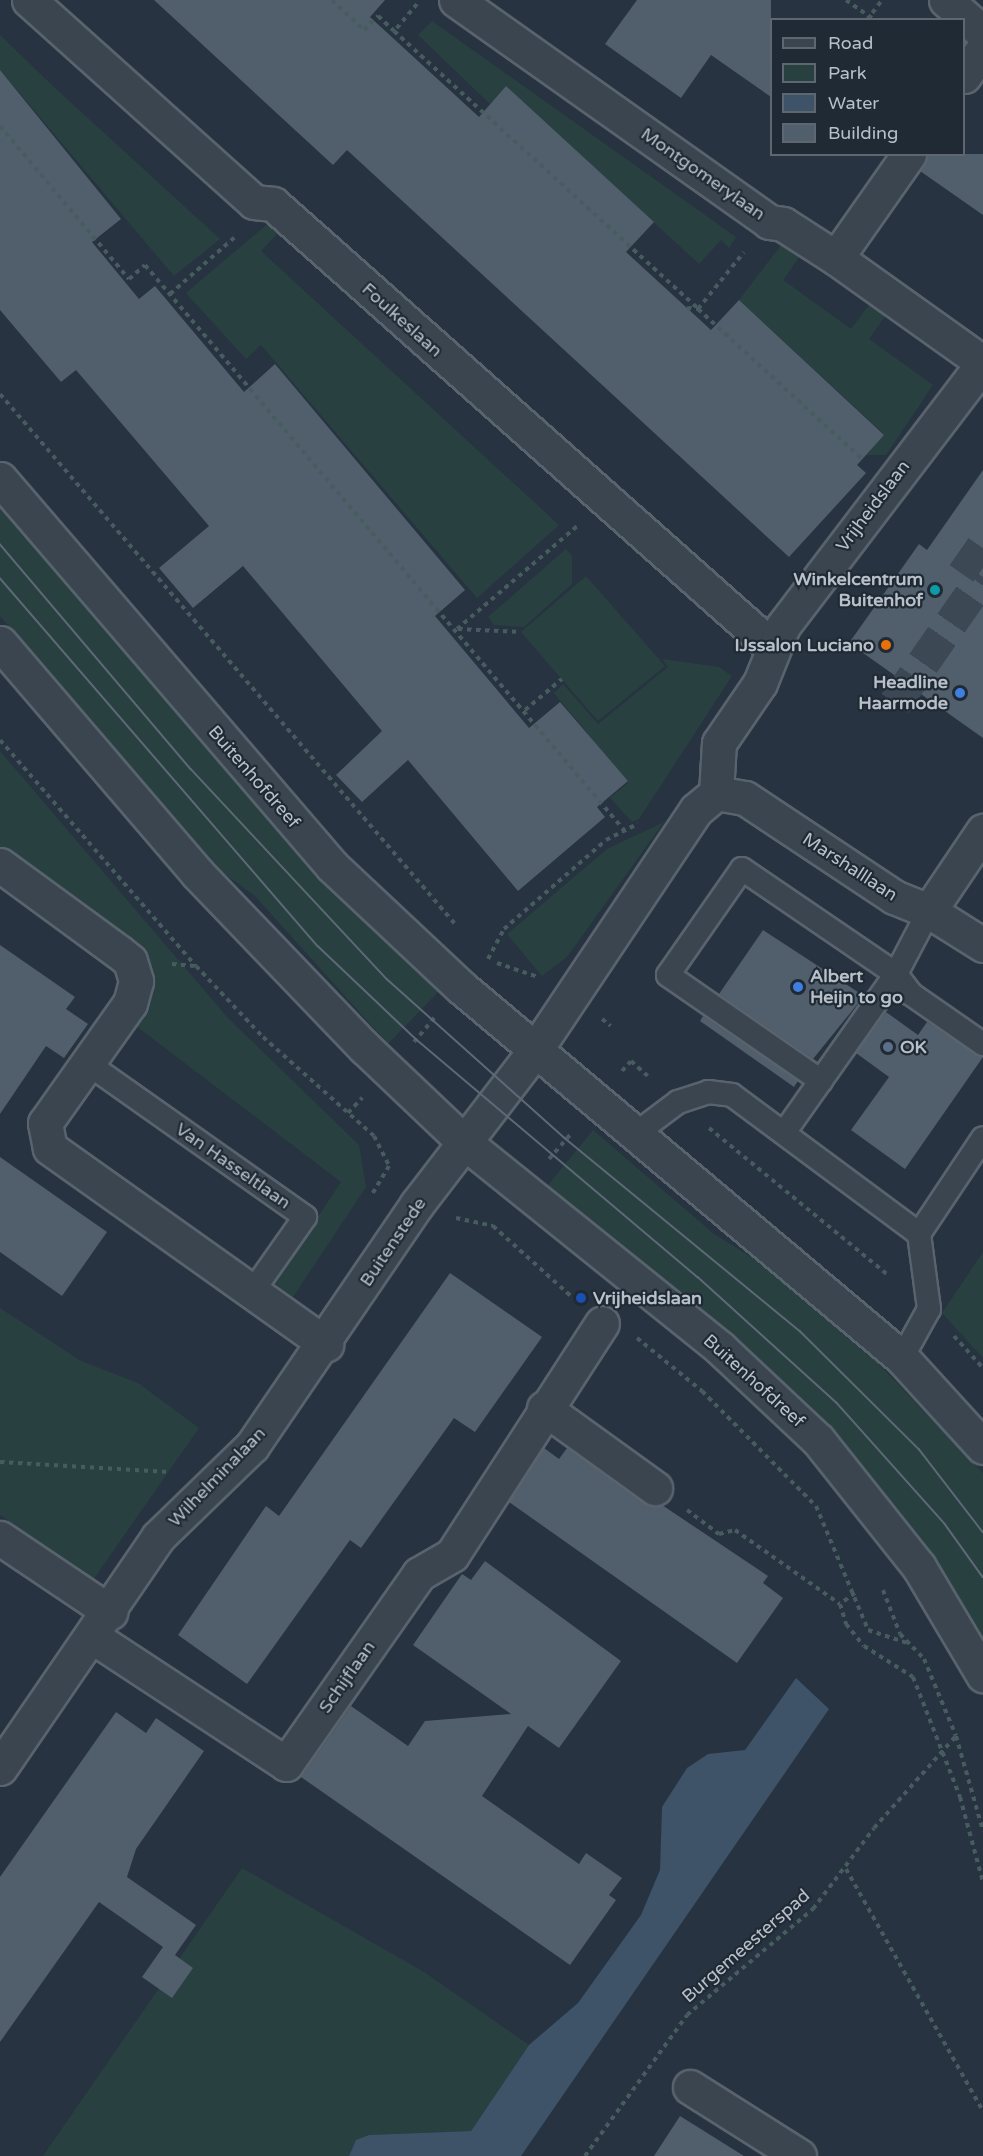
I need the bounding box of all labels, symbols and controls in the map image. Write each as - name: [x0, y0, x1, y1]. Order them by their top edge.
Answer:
- legend: [770, 18, 965, 156]
- text: Road: [828, 32, 873, 54]
- text: Park: [828, 62, 866, 84]
- text: Water: [828, 92, 879, 114]
- text: Building: [828, 122, 898, 144]
- street label: Montgomerylaan: [637, 123, 769, 225]
- street label: Foulkeslaan: [357, 278, 447, 362]
- street label: Vrijheidslaan: [832, 456, 914, 556]
- place label: Winkelcentrum Buitenhof: [794, 569, 923, 612]
- marker: Winkelcentrum Buitenhof: [928, 583, 942, 597]
- place label: IJssalon Luciano: [735, 634, 874, 656]
- marker: IJssalon Luciano: [879, 638, 893, 652]
- place label: Headline Haarmode: [858, 672, 948, 714]
- marker: Headline Haarmode: [953, 686, 967, 700]
- street label: Buitenhofdreef: [204, 721, 304, 833]
- street label: Marshalllaan: [799, 828, 901, 906]
- place label: Albert Heijn to go: [810, 966, 903, 1008]
- marker: Albert Heijn to go: [791, 980, 805, 994]
- place label: OK: [900, 1036, 927, 1058]
- marker: OK: [881, 1040, 895, 1054]
- street label: Van Hasseltlaan: [171, 1118, 295, 1214]
- street label: Buitenstede: [355, 1193, 431, 1291]
- place label: Vrijheidslaan: [593, 1287, 702, 1309]
- marker: Vrijheidslaan: [574, 1291, 588, 1305]
- street label: Buitenhofdreef: [699, 1330, 809, 1432]
- street label: Wilhelminalaan: [164, 1423, 270, 1531]
- street label: Schijflaan: [314, 1637, 380, 1717]
- street label: Burgemeesterspad: [678, 1885, 814, 2007]

